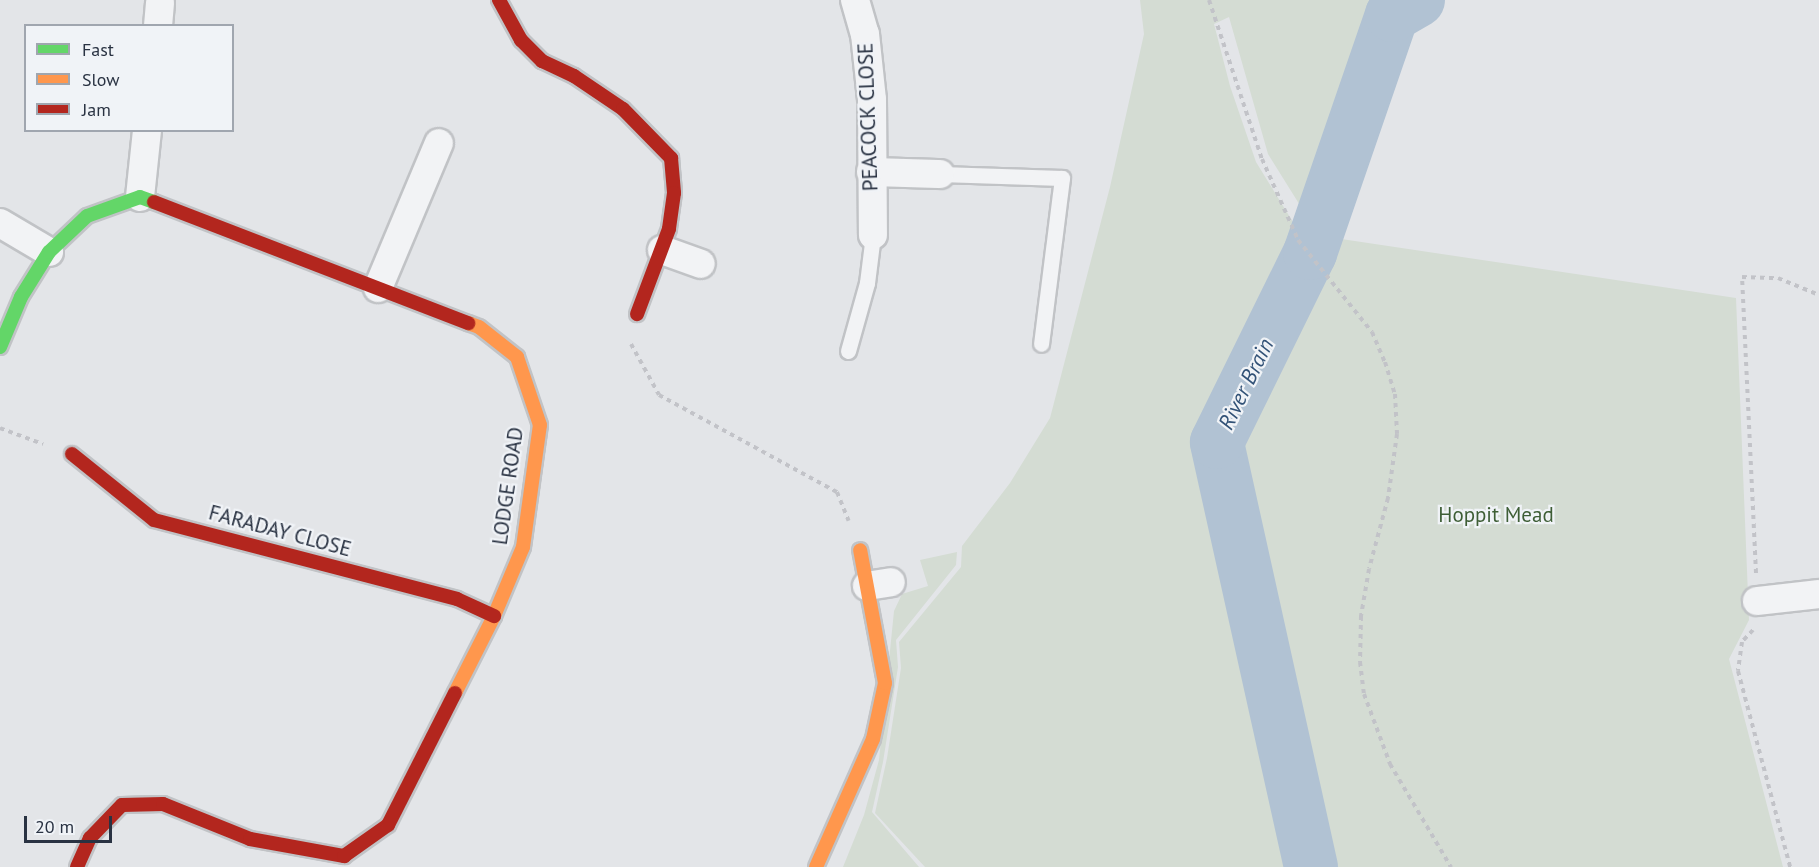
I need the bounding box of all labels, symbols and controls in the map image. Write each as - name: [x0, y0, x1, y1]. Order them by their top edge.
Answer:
- legend: [24, 24, 234, 132]
- text: Fast: [82, 38, 114, 61]
- street label: PEACOCK CLOSE: [853, 42, 883, 192]
- text: Slow: [82, 68, 120, 91]
- text: Jam: [82, 98, 111, 121]
- water label: River Brain: [1213, 334, 1279, 434]
- street label: LODGE ROAD: [487, 425, 529, 547]
- street label: FARADAY CLOSE: [206, 500, 354, 562]
- park label: Hoppit Mead: [1438, 502, 1554, 528]
- scale bar: [27, 804, 116, 842]
- text: 20 m: [35, 815, 74, 838]

